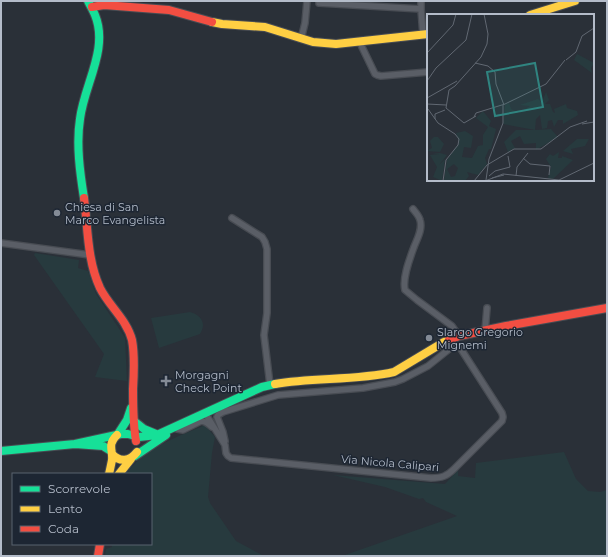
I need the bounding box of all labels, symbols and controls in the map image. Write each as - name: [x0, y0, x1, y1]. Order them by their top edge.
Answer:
- inset map: [427, 14, 594, 181]
- place label: Chiesa di San Marco Evangelista: [65, 200, 165, 227]
- marker: Chiesa di San Marco Evangelista: [52, 208, 62, 218]
- place label: Slargo Gregorio Mignemi: [437, 325, 523, 352]
- marker: Slargo Gregorio Mignemi: [424, 333, 434, 343]
- place label: Morgagni Check Point: [175, 368, 242, 395]
- marker: Morgagni Check Point: [160, 375, 172, 387]
- street label: Via Nicola Calipari: [340, 452, 440, 474]
- legend: [12, 473, 152, 545]
- text: Scorrevole: [48, 481, 110, 496]
- text: Lento: [48, 501, 83, 516]
- text: Coda: [48, 521, 79, 536]

